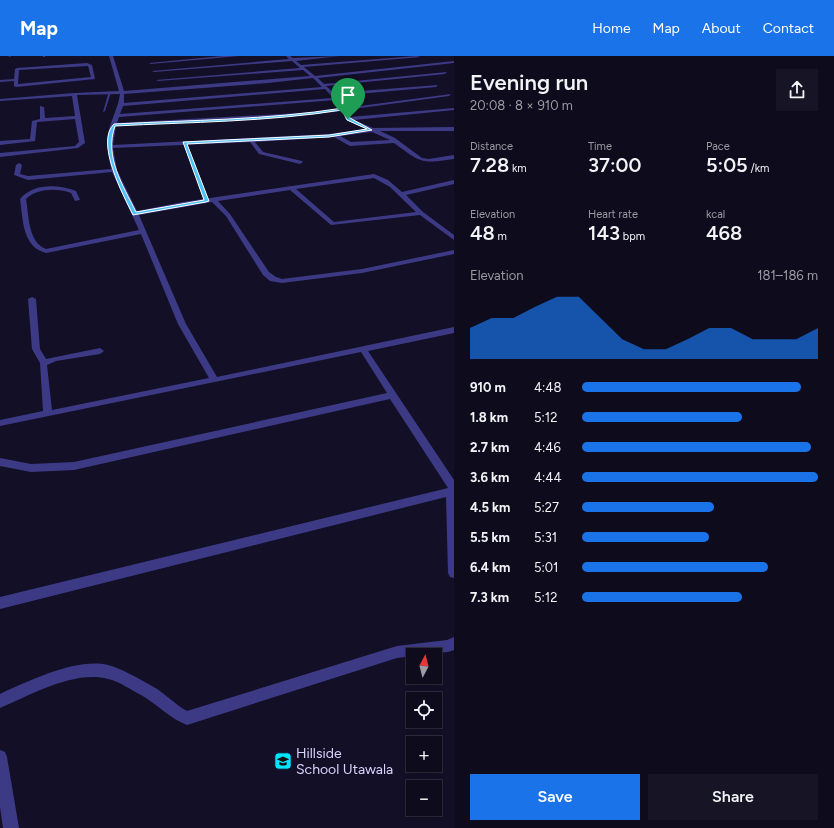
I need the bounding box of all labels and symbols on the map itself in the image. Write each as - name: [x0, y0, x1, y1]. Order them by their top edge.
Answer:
- pin: [331, 78, 365, 119]
- north arrow: [406, 648, 442, 684]
- place label: Hillside School Utawala: [296, 745, 393, 778]
- school or university icon: Hillside School Utawala: [273, 751, 293, 771]

